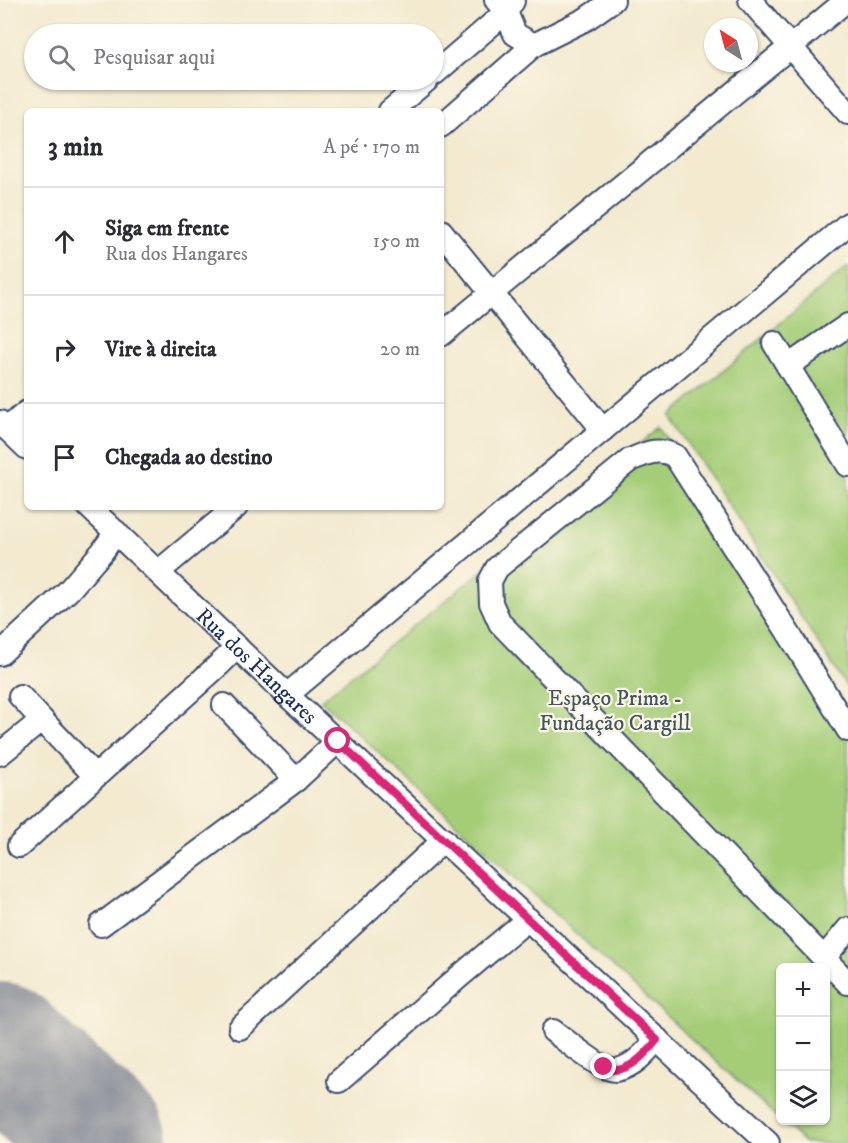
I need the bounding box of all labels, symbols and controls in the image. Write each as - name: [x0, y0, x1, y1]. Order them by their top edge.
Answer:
- north arrow: [704, 18, 758, 72]
- search box: [24, 24, 444, 90]
- icon: search: [45, 41, 78, 74]
- text: Pesquisar aqui: [93, 44, 215, 71]
- text: 3 min: [48, 131, 103, 164]
- text: A pé · 170 m: [323, 135, 420, 160]
- text: Siga em frente: [105, 215, 229, 242]
- icon: ahead: [48, 225, 81, 258]
- text: 150 m: [373, 229, 420, 254]
- text: Rua dos Hangares: [105, 242, 248, 267]
- icon: right: [48, 333, 81, 366]
- text: Vire à direita: [105, 336, 216, 363]
- text: 20 m: [380, 337, 420, 362]
- icon: arrive: [48, 441, 81, 474]
- text: Chegada ao destino: [105, 444, 272, 471]
- street label: Rua dos Hangares: [190, 602, 323, 730]
- park label: Espaço Prima - Fundação Cargill: [539, 685, 691, 737]
- route start: [324, 727, 350, 753]
- map controls: [776, 963, 830, 1125]
- button: +: [776, 963, 830, 1017]
- button: −: [776, 1017, 830, 1071]
- route end: [590, 1053, 616, 1079]
- button: layers: [776, 1071, 830, 1125]

